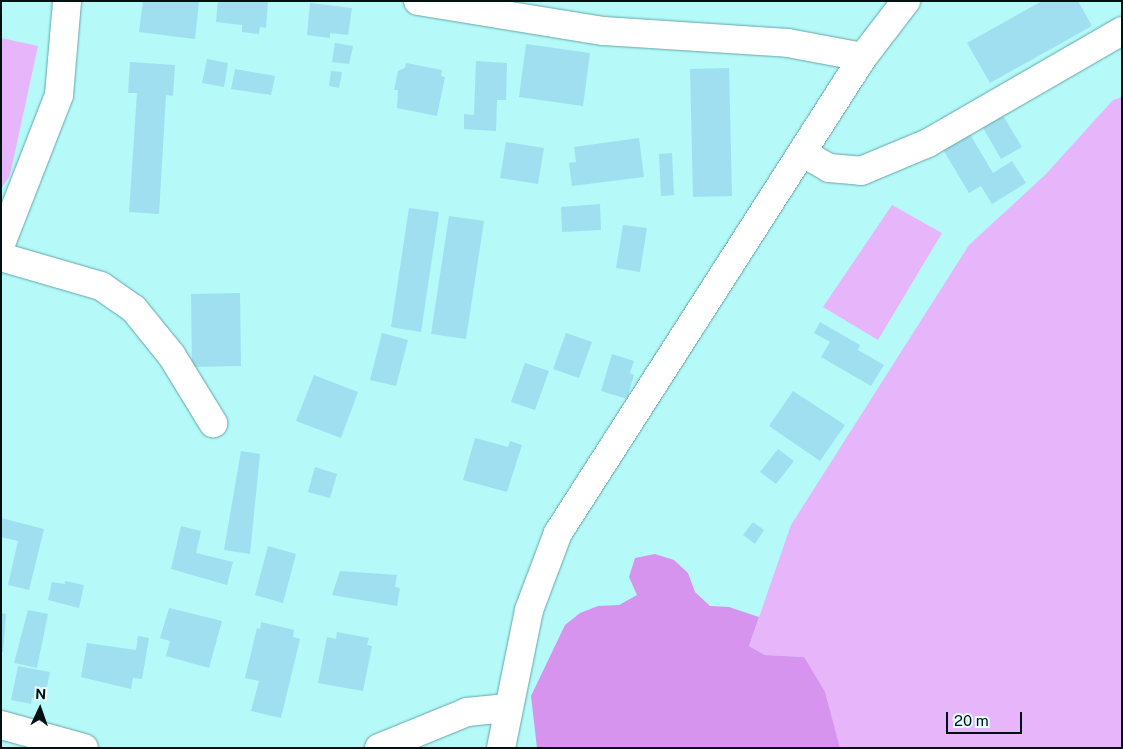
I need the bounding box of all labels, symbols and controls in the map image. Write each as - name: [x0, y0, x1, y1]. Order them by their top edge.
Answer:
- north arrow: [15, 684, 65, 734]
- text: N: [35, 686, 47, 702]
- scale bar: [948, 702, 1024, 734]
- text: 20 m: [954, 712, 989, 729]

